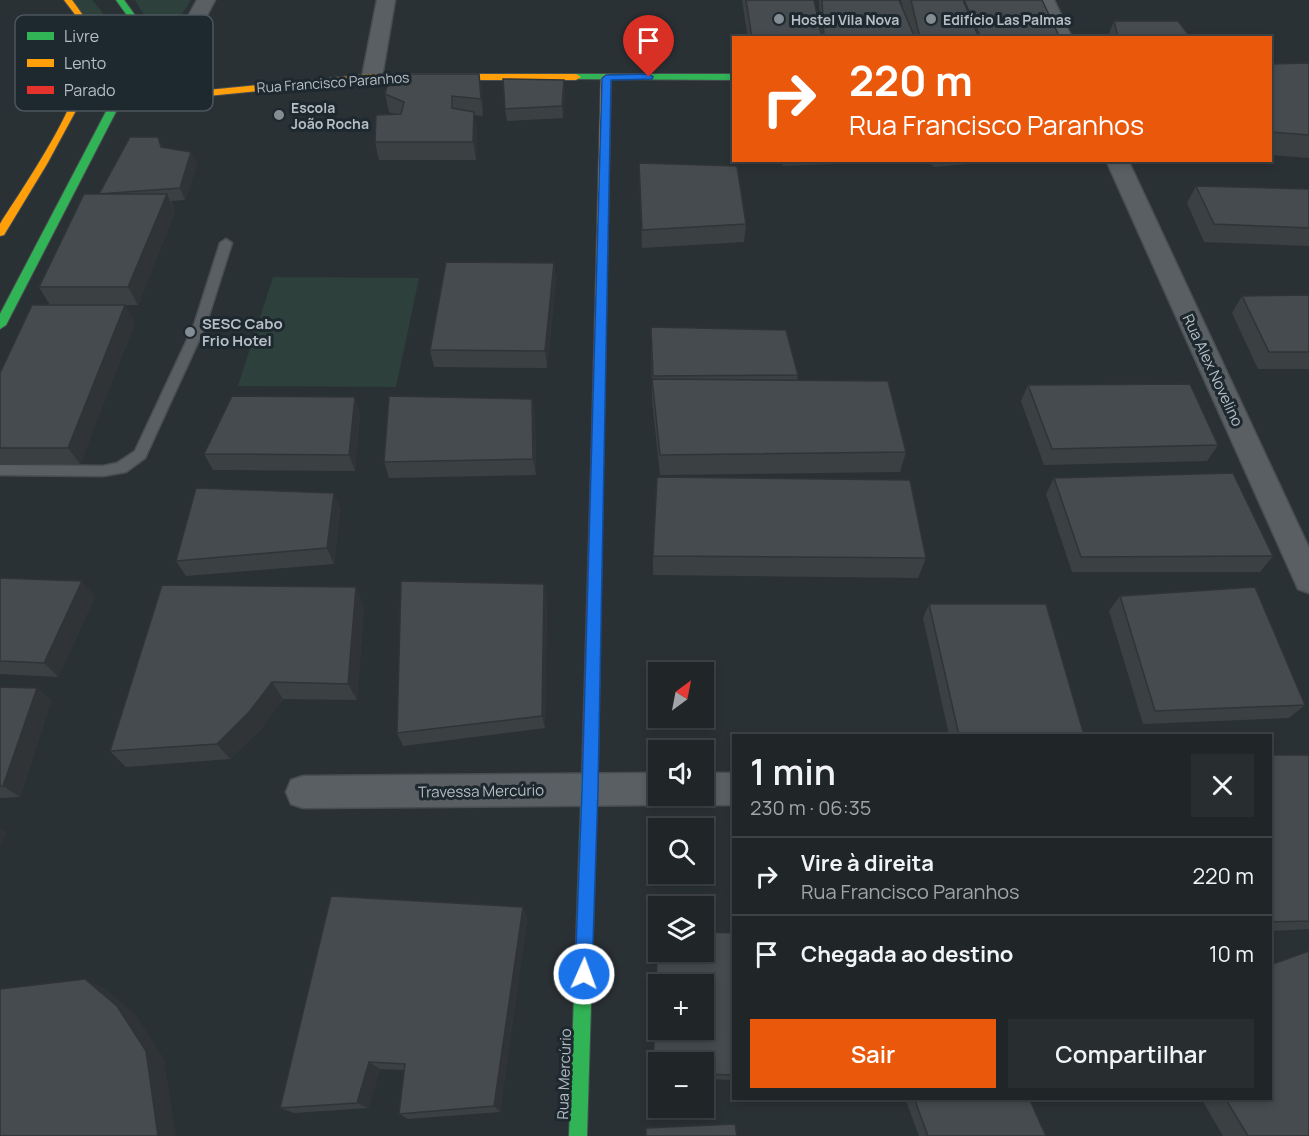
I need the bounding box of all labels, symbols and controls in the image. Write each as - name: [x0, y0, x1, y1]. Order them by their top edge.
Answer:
- place label: Hostel Vila Nova: [791, 10, 899, 29]
- place label: Edifício Las Palmas: [943, 10, 1072, 29]
- marker: Hostel Vila Nova: [772, 12, 786, 26]
- marker: Edifício Las Palmas: [924, 12, 938, 26]
- legend: [15, 15, 213, 111]
- pin: [623, 15, 674, 77]
- icon: arrive: [632, 24, 665, 57]
- text: Livre: [64, 25, 99, 47]
- text: 220 m: [849, 51, 973, 109]
- text: Lento: [64, 52, 106, 74]
- icon: right: [750, 60, 828, 138]
- street label: Rua Francisco Paranhos: [256, 67, 410, 97]
- text: Parado: [64, 79, 115, 101]
- place label: Escola João Rocha: [291, 98, 369, 133]
- text: Rua Francisco Paranhos: [849, 106, 1144, 143]
- marker: Escola João Rocha: [272, 108, 286, 122]
- street label: Rua Alex Novelino: [1178, 310, 1248, 430]
- place label: SESC Cabo Frio Hotel: [202, 313, 283, 351]
- marker: SESC Cabo Frio Hotel: [183, 325, 197, 339]
- north arrow: [648, 662, 714, 728]
- map controls: [648, 662, 714, 1118]
- button: sound: [648, 740, 714, 806]
- text: 1 min: [750, 747, 836, 796]
- button: close: [1191, 754, 1254, 817]
- street label: Travessa Mercúrio: [418, 779, 544, 803]
- text: 230 m · 06:35: [750, 794, 871, 821]
- button: search: [648, 818, 714, 884]
- text: Vire à direita: [801, 848, 934, 878]
- icon: right: [750, 860, 783, 893]
- text: 220 m: [1192, 861, 1254, 891]
- text: Rua Francisco Paranhos: [801, 878, 1020, 905]
- button: layers: [648, 896, 714, 962]
- icon: arrive: [750, 938, 783, 971]
- text: Chegada ao destino: [801, 939, 1013, 969]
- text: 10 m: [1209, 939, 1254, 969]
- position arrow: [552, 942, 616, 1006]
- button: +: [648, 974, 714, 1040]
- button: Sair: [750, 1019, 996, 1088]
- button: Compartilhar: [1008, 1019, 1254, 1088]
- street label: Rua Mercúrio: [552, 1028, 576, 1120]
- button: −: [648, 1052, 714, 1118]

